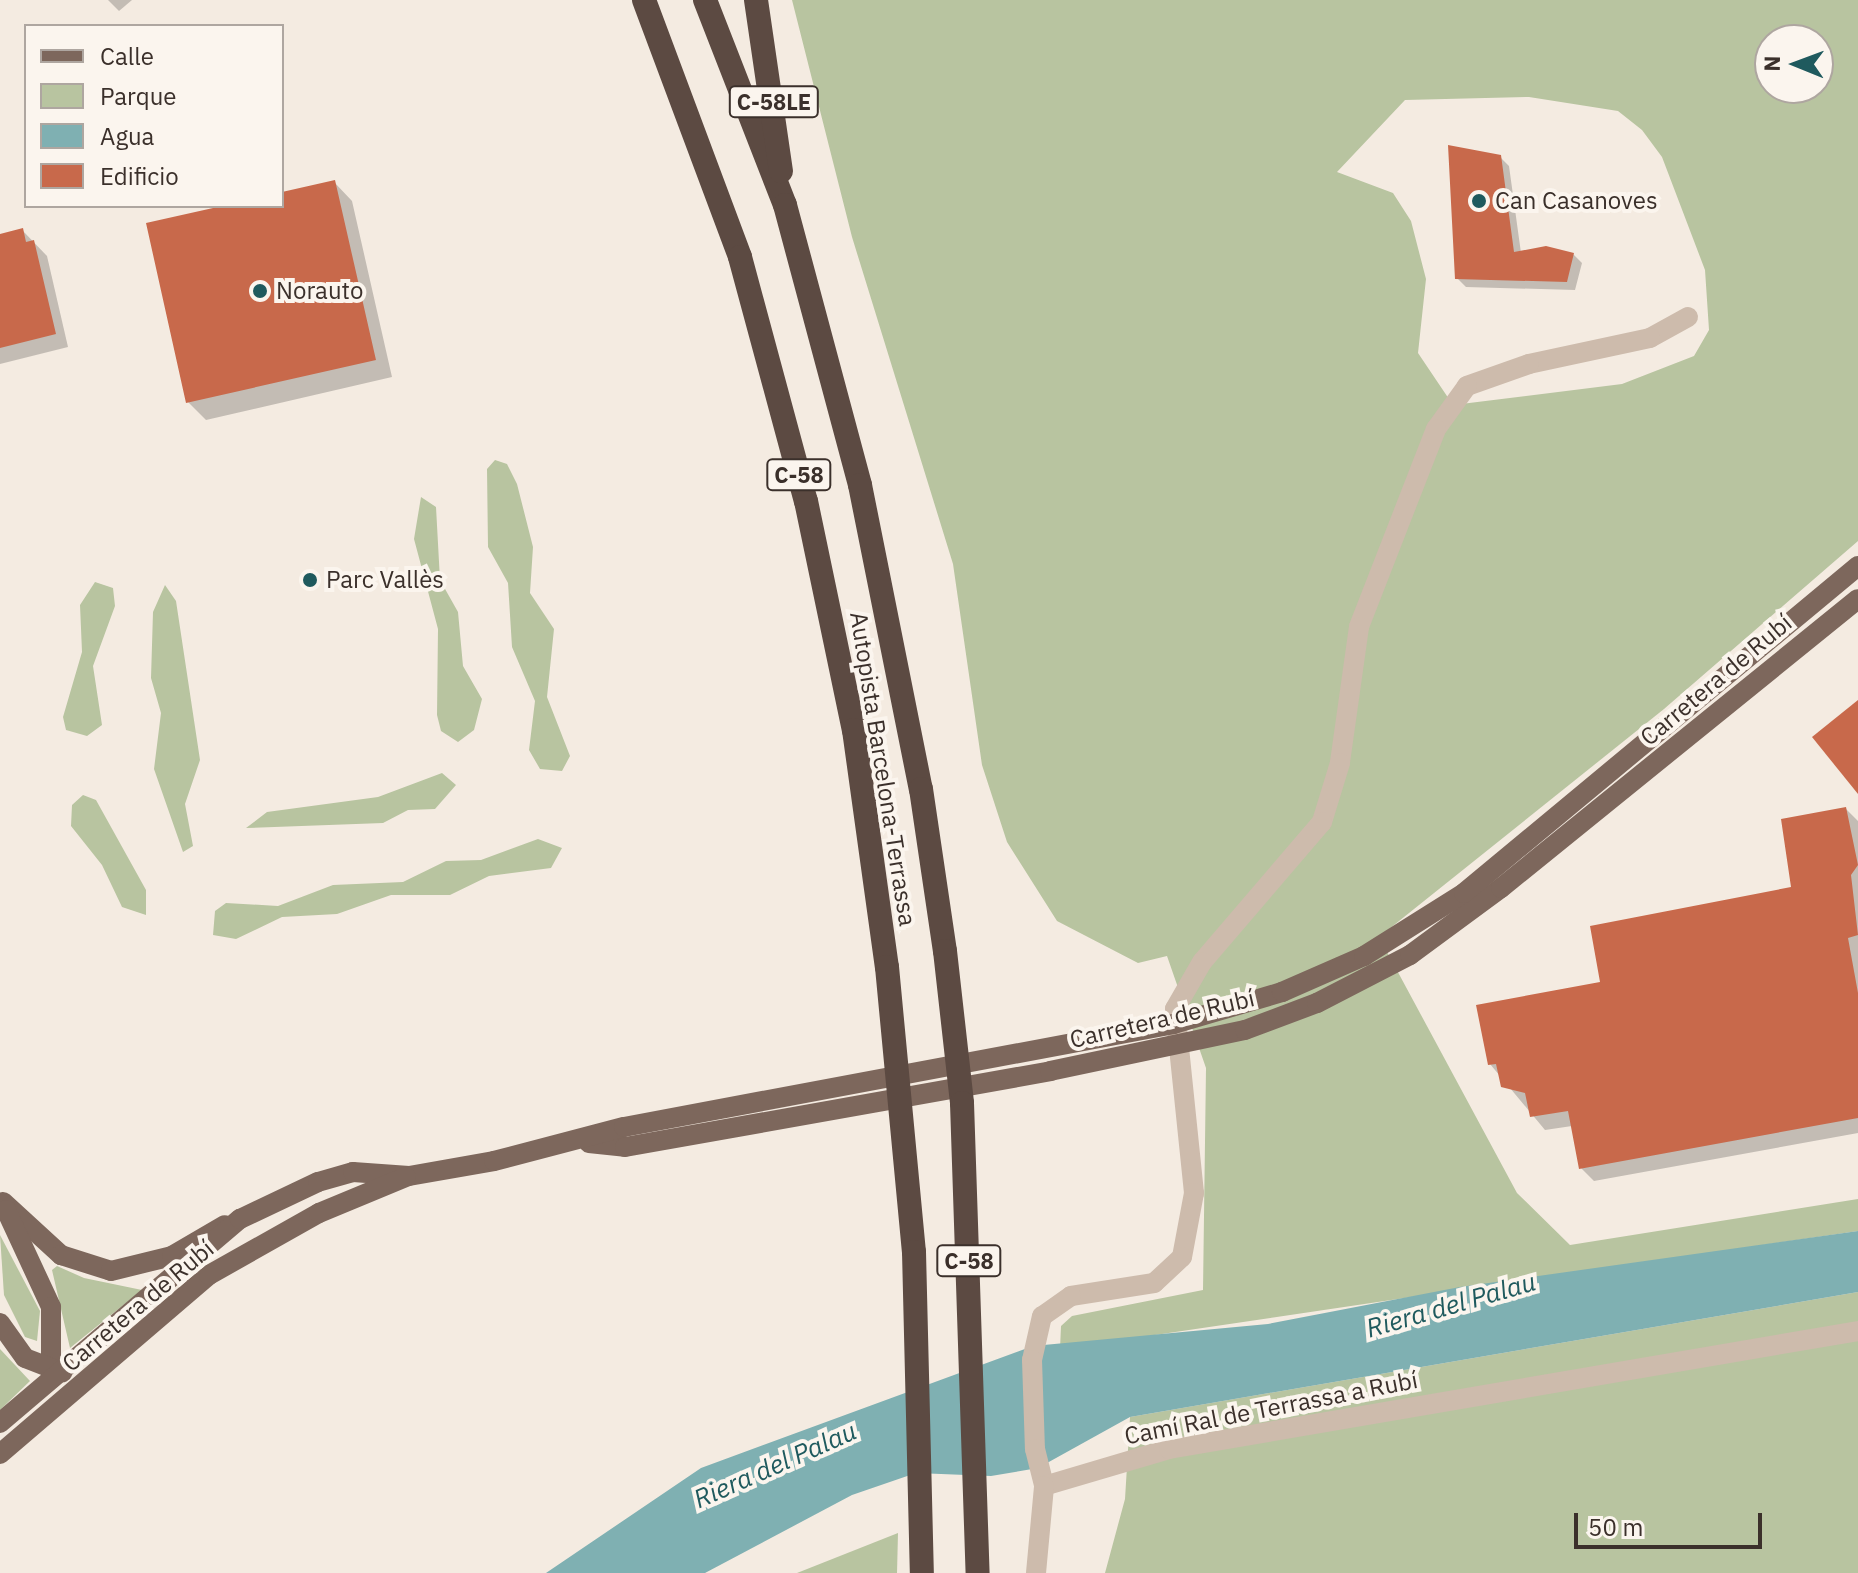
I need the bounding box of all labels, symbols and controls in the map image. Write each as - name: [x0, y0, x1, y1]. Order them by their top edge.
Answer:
- legend: [24, 24, 284, 208]
- north arrow: [1754, 24, 1834, 104]
- text: Calle: [100, 40, 154, 72]
- text: N: [1757, 55, 1786, 72]
- text: Parque: [100, 80, 177, 112]
- road number: C-58LE: [728, 84, 820, 120]
- text: Agua: [100, 120, 154, 152]
- text: Edificio: [100, 160, 179, 192]
- place label: Can Casanoves: [1495, 187, 1658, 215]
- marker: Can Casanoves: [1470, 192, 1488, 210]
- place label: Norauto: [276, 277, 363, 305]
- marker: Norauto: [251, 282, 269, 300]
- road number: C-58: [765, 457, 833, 493]
- place label: Parc Vallès: [326, 566, 444, 594]
- marker: Parc Vallès: [301, 571, 319, 589]
- street label: Carretera de Rubí: [1634, 608, 1798, 752]
- street label: Autopista Barcelona-Terrassa: [844, 610, 922, 928]
- street label: Carretera de Rubí: [1067, 984, 1257, 1054]
- street label: Carretera de Rubí: [56, 1234, 220, 1378]
- road number: C-58: [935, 1243, 1003, 1279]
- water label: Riera del Palau: [1363, 1266, 1539, 1344]
- street label: Camí Ral de Terrassa a Rubí: [1122, 1365, 1420, 1451]
- water label: Riera del Palau: [689, 1415, 861, 1515]
- scale bar: [1578, 1497, 1766, 1547]
- text: 50 m: [1588, 1511, 1643, 1543]

